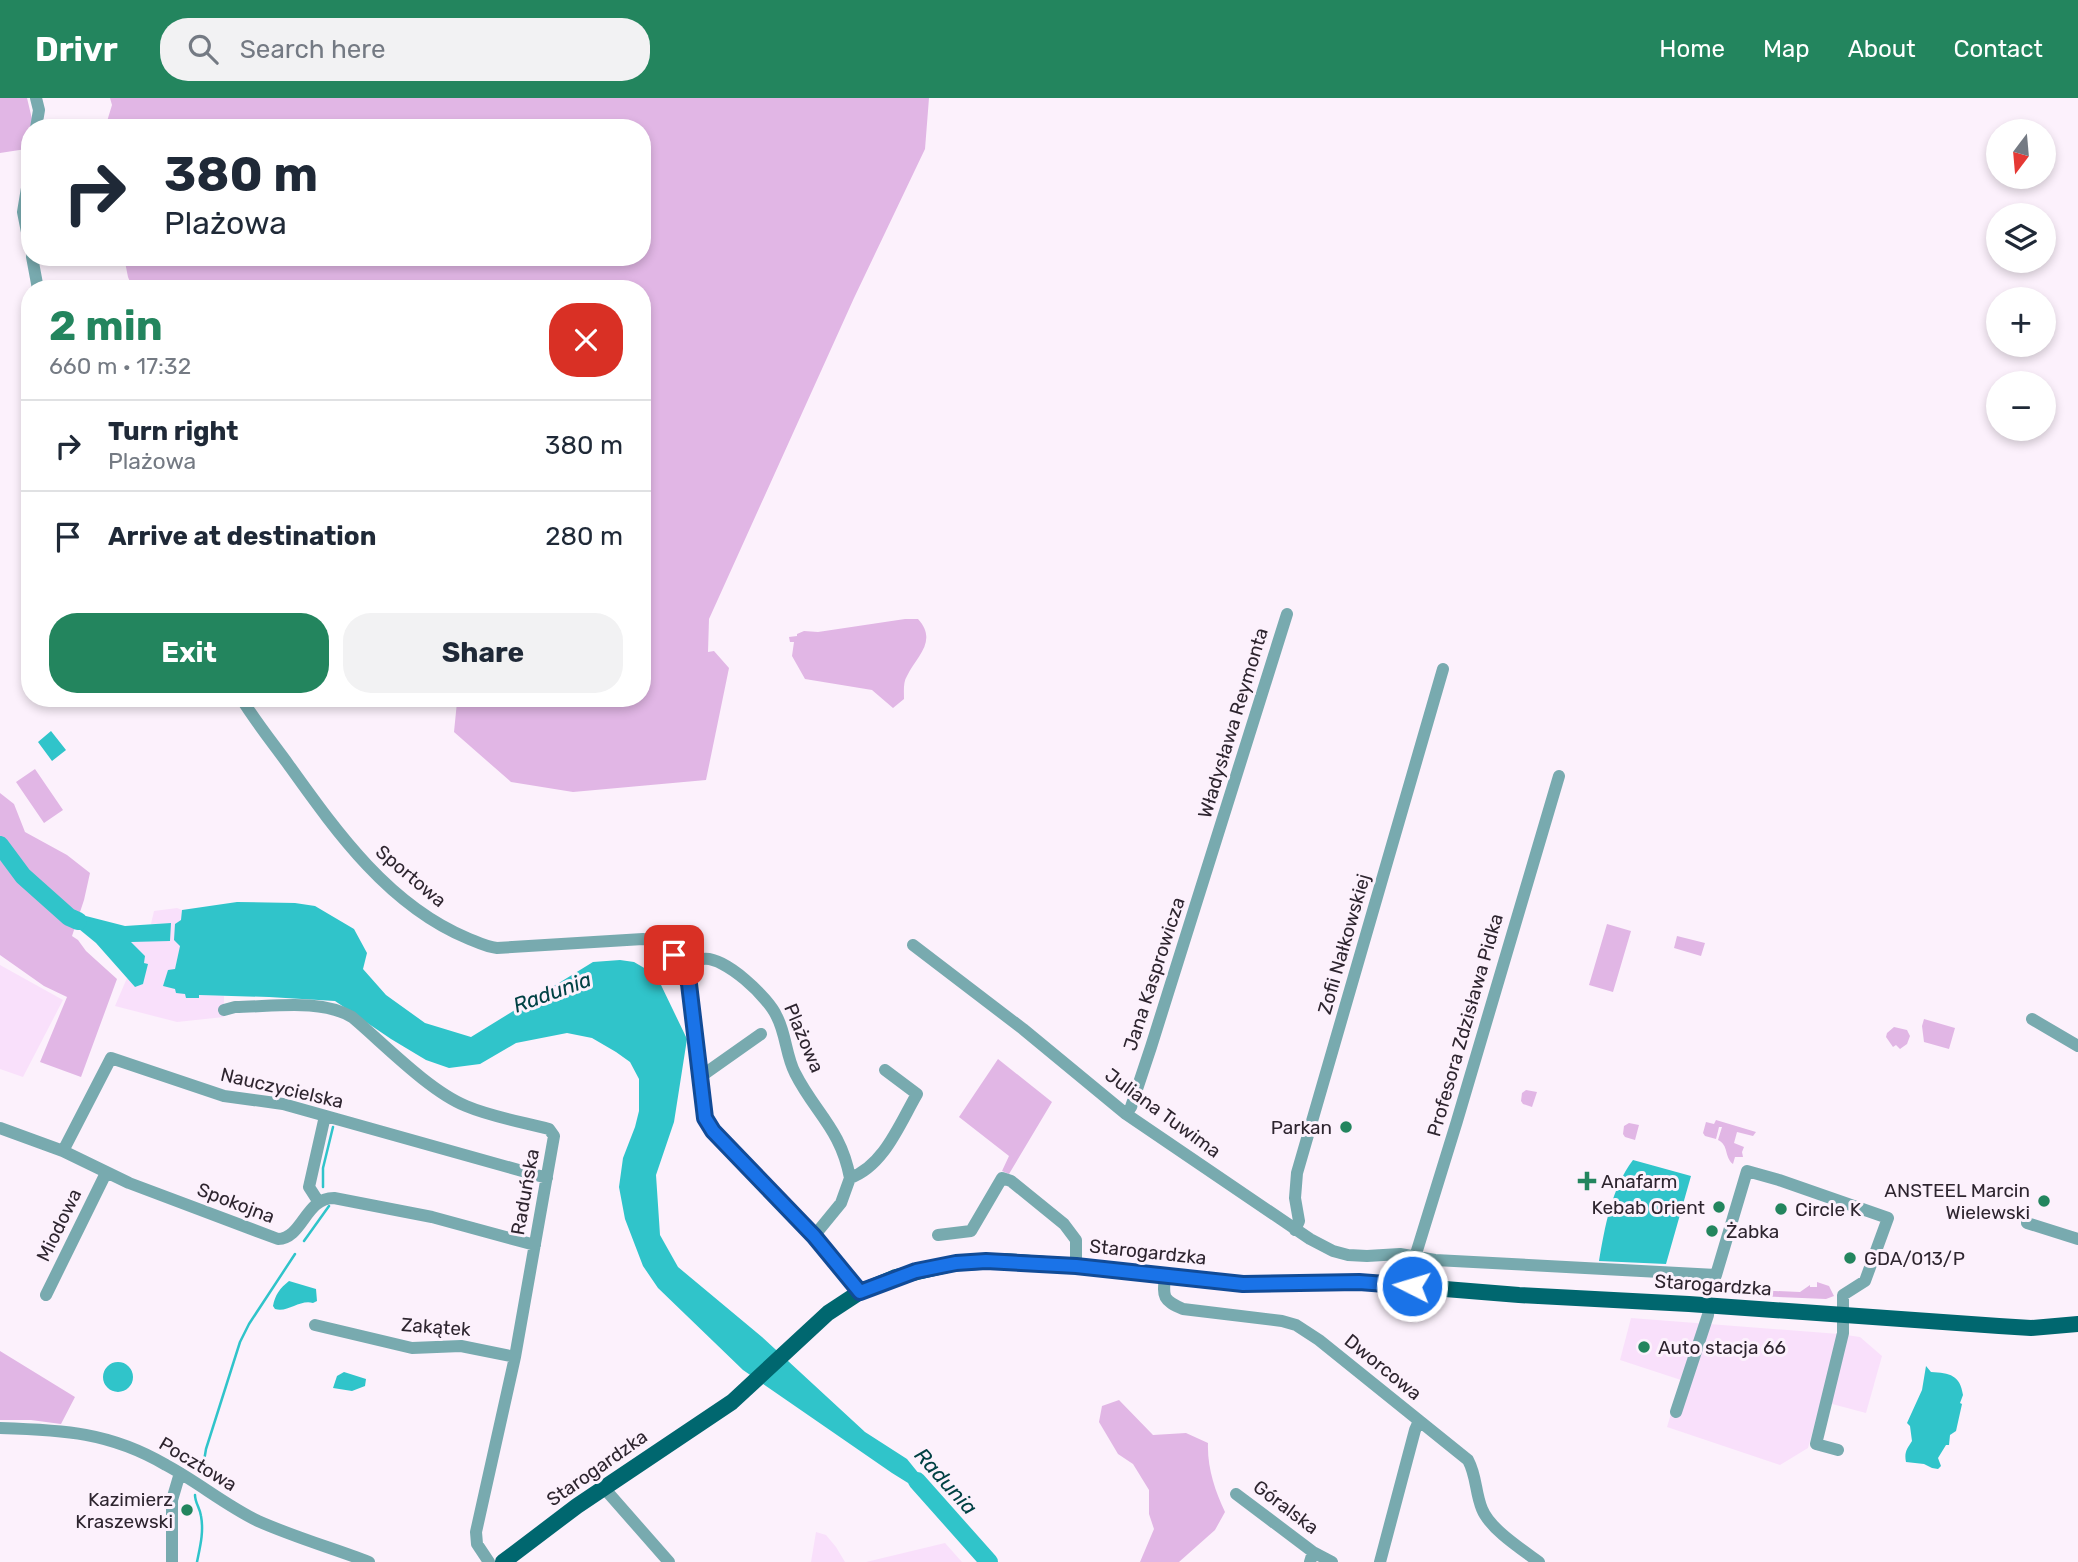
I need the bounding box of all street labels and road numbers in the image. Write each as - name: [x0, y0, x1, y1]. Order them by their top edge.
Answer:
- street label: Władysława Reymonta: [1193, 625, 1273, 821]
- street label: Sportowa: [371, 840, 451, 912]
- street label: Zofii Nałkowskiej: [1313, 871, 1375, 1017]
- street label: Jana Kasprowicza: [1118, 894, 1190, 1054]
- street label: Profesora Zdzisława Pidka: [1422, 911, 1508, 1139]
- street label: Plażowa: [779, 1000, 829, 1076]
- street label: Nauczycielska: [218, 1063, 346, 1113]
- street label: Juliana Tuwima: [1101, 1063, 1225, 1163]
- street label: Raduńska: [506, 1147, 544, 1237]
- street label: Spokojna: [194, 1178, 278, 1228]
- street label: Miodowa: [32, 1185, 86, 1265]
- street label: Starogardzka: [1088, 1234, 1208, 1270]
- street label: Starogardzka: [1654, 1269, 1772, 1301]
- street label: Zakątek: [400, 1313, 472, 1341]
- street label: Dworcowa: [1340, 1329, 1426, 1405]
- street label: Starogardzka: [542, 1425, 652, 1511]
- street label: Pocztowa: [155, 1432, 241, 1496]
- street label: Góralska: [1249, 1475, 1323, 1539]

